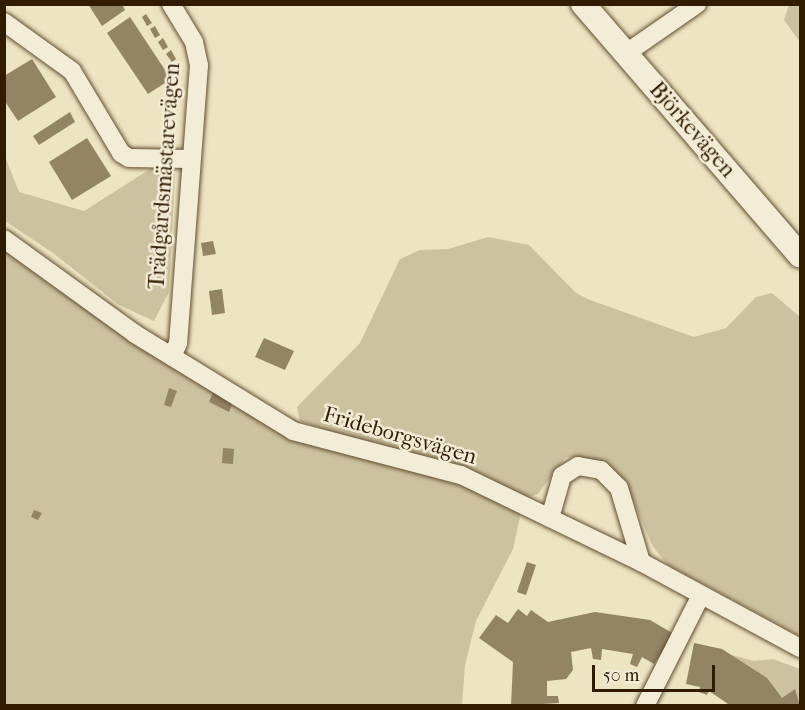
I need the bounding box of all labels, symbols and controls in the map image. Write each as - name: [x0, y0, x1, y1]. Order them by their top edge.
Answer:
- street label: Trädgårdsmästarevägen: [144, 62, 186, 290]
- street label: Björkevägen: [643, 77, 741, 183]
- street label: Frideborgsvägen: [320, 401, 480, 471]
- scale bar: [595, 653, 718, 691]
- text: 50 m: [603, 665, 639, 686]

